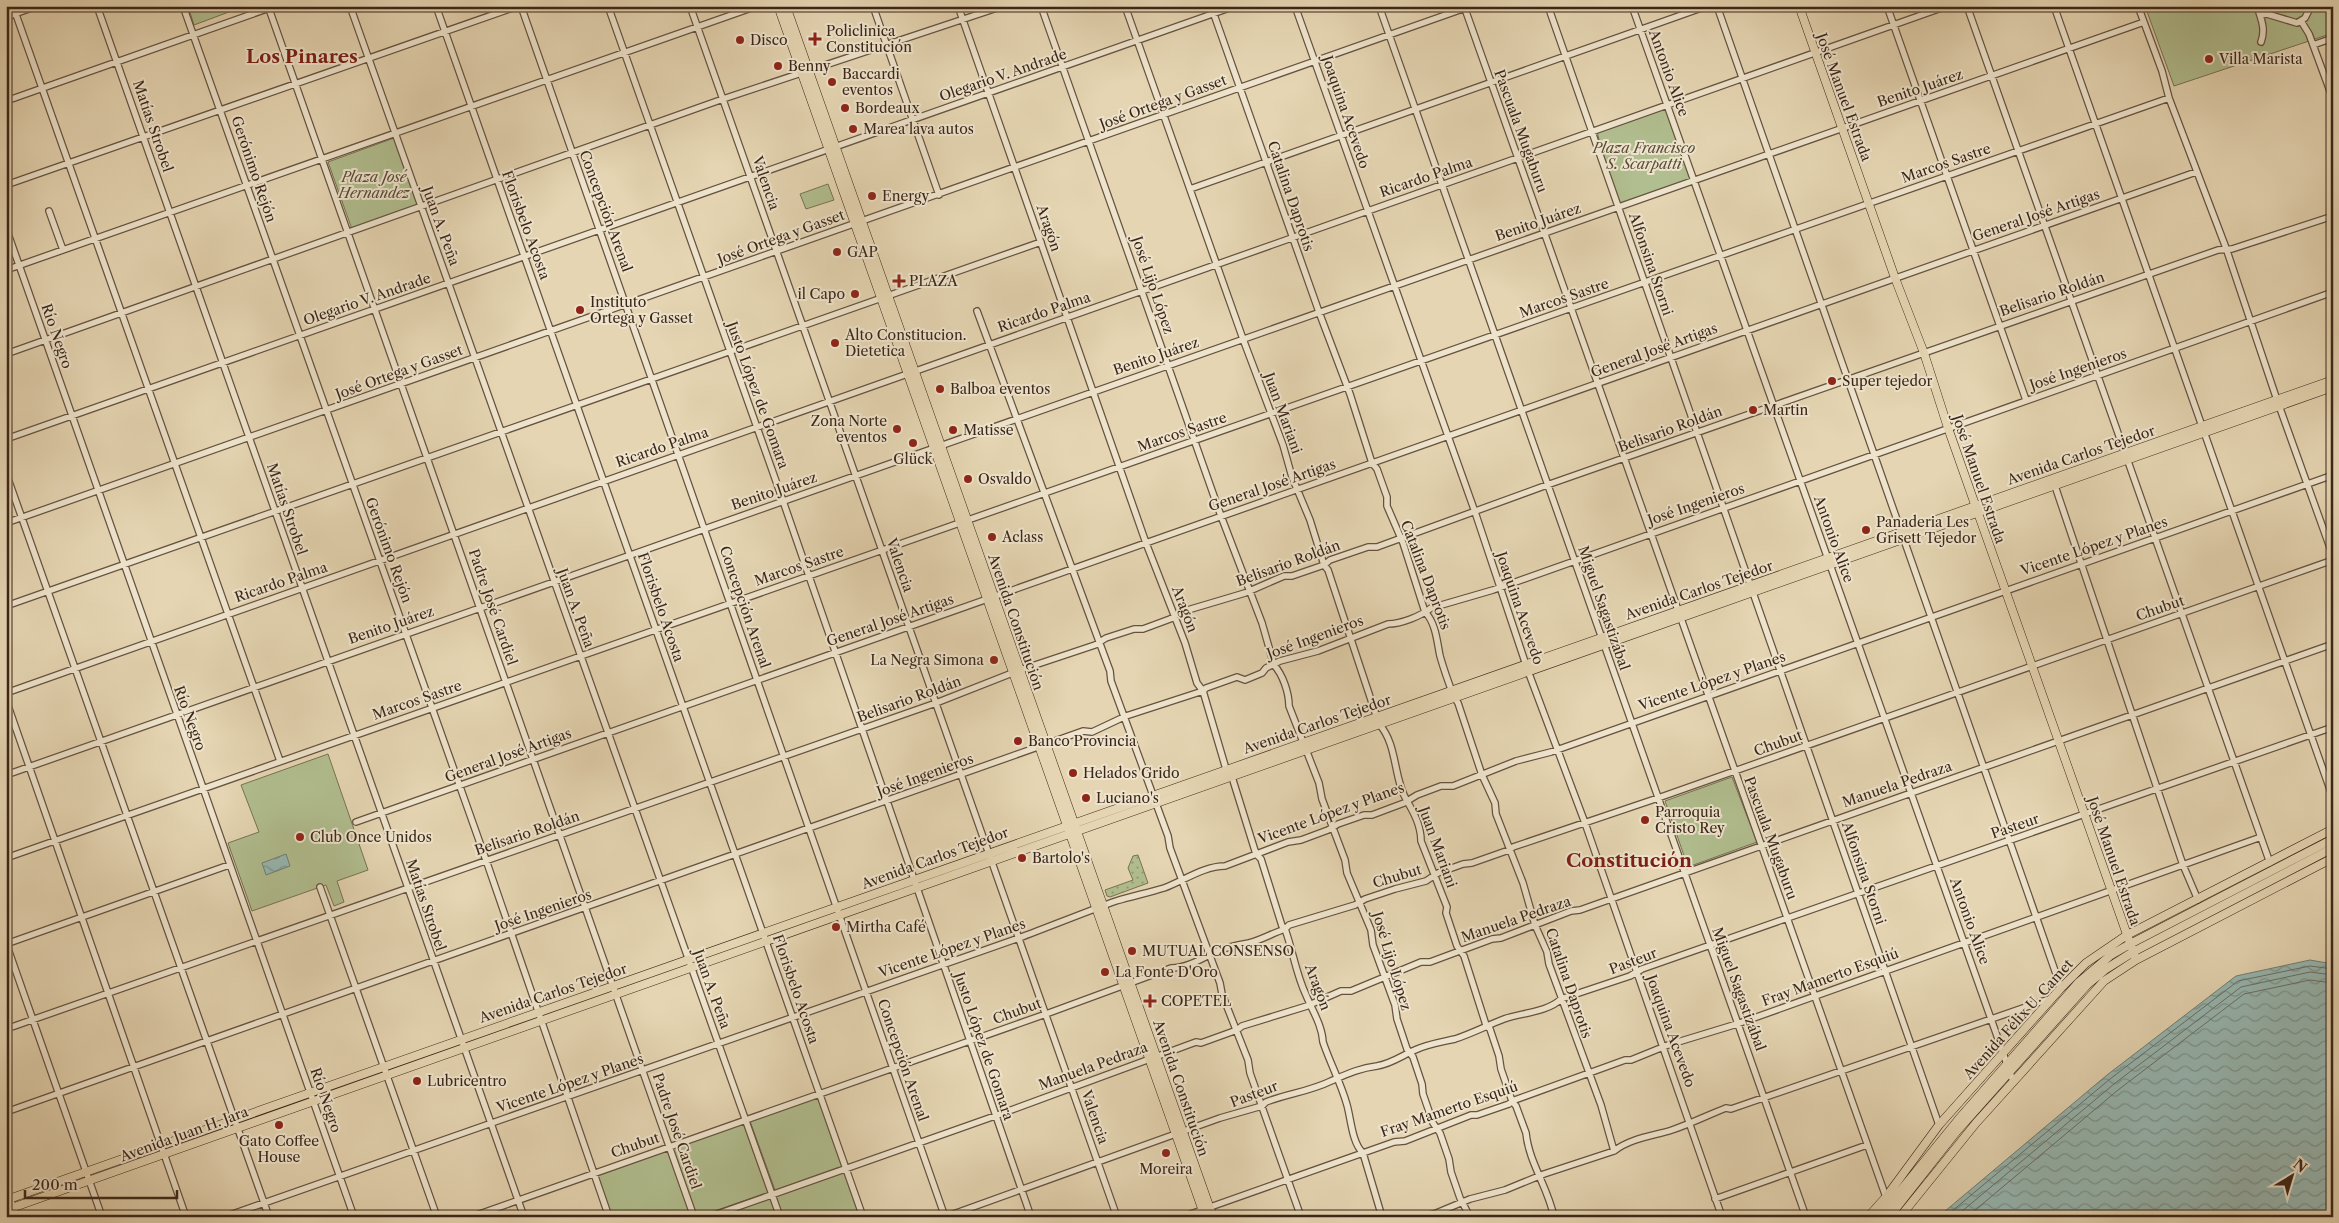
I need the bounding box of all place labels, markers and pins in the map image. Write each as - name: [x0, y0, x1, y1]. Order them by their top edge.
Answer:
- place label: Policlinica Constitución: [826, 22, 912, 56]
- place label: Disco: [750, 31, 788, 49]
- marker: Policlinica Constitución: [808, 32, 822, 46]
- marker: Disco: [734, 34, 746, 46]
- place label: Villa Marista: [2218, 50, 2303, 68]
- marker: Villa Marista: [2203, 53, 2215, 65]
- place label: Benny: [788, 57, 831, 75]
- marker: Benny: [772, 60, 784, 72]
- place label: Baccardi eventos: [842, 65, 900, 99]
- marker: Baccardi eventos: [826, 76, 838, 88]
- place label: Bordeaux: [855, 99, 920, 117]
- marker: Bordeaux: [839, 102, 851, 114]
- place label: Marea lava autos: [863, 120, 974, 138]
- marker: Marea lava autos: [847, 123, 859, 135]
- place label: Energy: [882, 187, 929, 205]
- marker: Energy: [866, 190, 878, 202]
- place label: GAP: [847, 243, 878, 261]
- marker: GAP: [831, 246, 843, 258]
- place label: PLAZA: [909, 272, 958, 290]
- marker: PLAZA: [893, 275, 905, 287]
- place label: il Capo: [797, 285, 845, 303]
- marker: il Capo: [849, 288, 861, 300]
- place label: Instituto Ortega y Gasset: [590, 293, 693, 327]
- marker: Instituto Ortega y Gasset: [574, 304, 586, 316]
- place label: Alto Constitucion. Dietetica: [844, 326, 966, 360]
- marker: Alto Constitucion. Dietetica: [829, 337, 841, 349]
- place label: Super tejedor: [1842, 372, 1933, 390]
- marker: Super tejedor: [1826, 375, 1838, 387]
- place label: Balboa eventos: [950, 380, 1050, 398]
- marker: Balboa eventos: [934, 383, 946, 395]
- place label: Martin: [1763, 401, 1809, 419]
- marker: Martin: [1747, 404, 1759, 416]
- place label: Zona Norte eventos: [811, 412, 887, 446]
- place label: Matisse: [963, 421, 1014, 439]
- marker: Zona Norte eventos: [891, 423, 903, 435]
- marker: Matisse: [947, 424, 959, 436]
- marker: Glück: [907, 437, 919, 449]
- place label: Glück: [893, 450, 934, 468]
- place label: Osvaldo: [978, 470, 1031, 488]
- marker: Osvaldo: [962, 473, 974, 485]
- place label: Panaderia Les Grisett Tejedor: [1876, 513, 1977, 547]
- marker: Panaderia Les Grisett Tejedor: [1860, 524, 1872, 536]
- place label: Aclass: [1001, 528, 1043, 546]
- marker: Aclass: [986, 531, 998, 543]
- place label: La Negra Simona: [870, 651, 985, 669]
- marker: La Negra Simona: [988, 654, 1000, 666]
- place label: Banco Provincia: [1028, 732, 1137, 750]
- marker: Banco Provincia: [1012, 735, 1024, 747]
- place label: Helados Grido: [1083, 764, 1180, 782]
- marker: Helados Grido: [1067, 767, 1079, 779]
- place label: Luciano's: [1096, 789, 1159, 807]
- marker: Luciano's: [1080, 792, 1092, 804]
- place label: Parroquia Cristo Rey: [1655, 803, 1725, 837]
- marker: Parroquia Cristo Rey: [1639, 814, 1651, 826]
- place label: Club Once Unidos: [310, 828, 432, 846]
- marker: Club Once Unidos: [294, 831, 306, 843]
- place label: Bartolo's: [1032, 849, 1090, 867]
- marker: Bartolo's: [1016, 852, 1028, 864]
- place label: Mirtha Café: [846, 918, 926, 936]
- marker: Mirtha Café: [830, 921, 842, 933]
- place label: MUTUAL CONSENSO: [1142, 942, 1294, 960]
- marker: MUTUAL CONSENSO: [1126, 945, 1138, 957]
- place label: La Fonte D'Oro: [1115, 963, 1218, 981]
- marker: La Fonte D'Oro: [1099, 966, 1111, 978]
- place label: COPETEL: [1161, 992, 1231, 1010]
- marker: COPETEL: [1143, 994, 1157, 1008]
- place label: Lubricentro: [427, 1072, 507, 1090]
- marker: Lubricentro: [411, 1075, 423, 1087]
- marker: Gato Coffee House: [273, 1119, 285, 1131]
- place label: Gato Coffee House: [239, 1132, 319, 1166]
- marker: Moreira: [1160, 1147, 1172, 1159]
- place label: Moreira: [1139, 1160, 1193, 1178]

